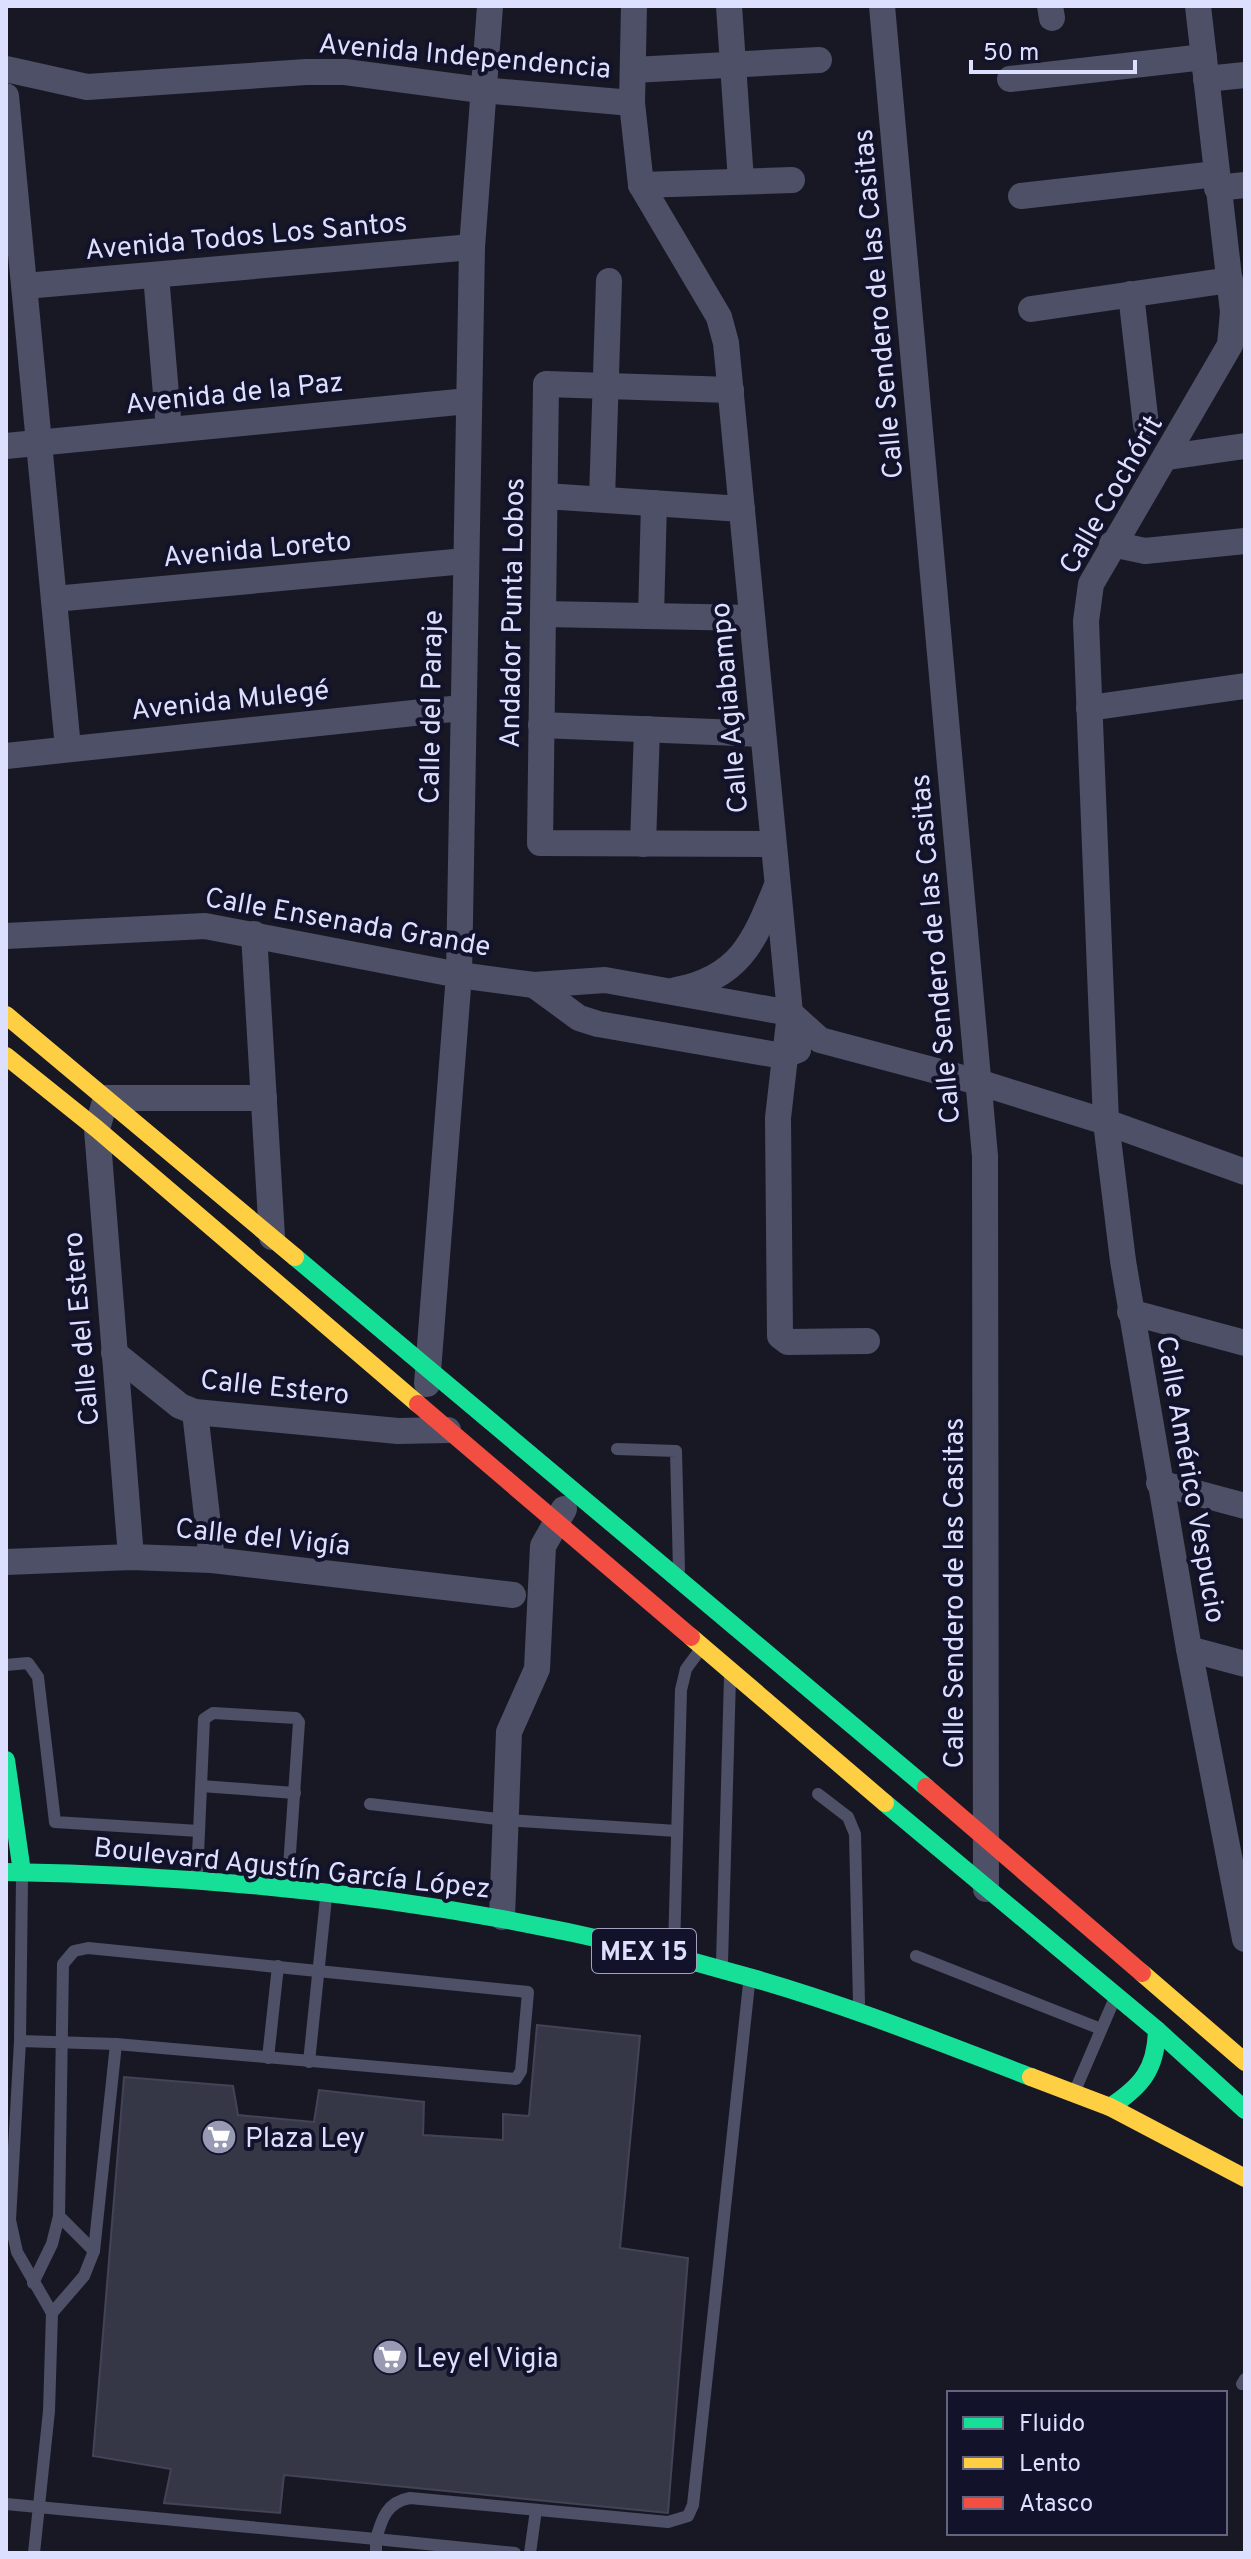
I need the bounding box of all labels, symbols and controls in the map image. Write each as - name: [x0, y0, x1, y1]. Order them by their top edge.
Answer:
- scale bar: [971, 24, 1135, 74]
- street label: Avenida Independencia: [317, 27, 612, 89]
- text: 50 m: [983, 39, 1039, 69]
- street label: Calle Sendero de las Casitas: [847, 127, 913, 480]
- street label: Avenida Todos Los Santos: [84, 206, 409, 270]
- street label: Avenida de la Paz: [124, 366, 345, 424]
- street label: Calle Cochórit: [1053, 410, 1173, 581]
- street label: Andador Punta Lobos: [494, 477, 534, 749]
- street label: Avenida Loreto: [161, 525, 353, 577]
- street label: Calle Agiabampo: [704, 601, 758, 815]
- street label: Calle del Paraje: [413, 610, 453, 804]
- street label: Avenida Mulegé: [130, 674, 331, 730]
- street label: Calle Sendero de las Casitas: [904, 772, 970, 1125]
- street label: Calle Ensenada Grande: [202, 881, 493, 967]
- street label: Calle del Estero: [57, 1230, 109, 1427]
- street label: Calle Américo Vespucio: [1146, 1333, 1232, 1626]
- street label: Calle Estero: [198, 1363, 351, 1415]
- street label: Calle Sendero de las Casitas: [938, 1418, 974, 1768]
- street label: Calle del Vigía: [173, 1512, 352, 1566]
- street label: Boulevard Agustín García López: [92, 1831, 492, 1909]
- road number: MEX 15: [592, 1929, 696, 1973]
- supermarket icon: Plaza Ley: [200, 2118, 238, 2156]
- place label: Plaza Ley: [245, 2122, 365, 2158]
- supermarket icon: Ley el Vigia: [371, 2338, 409, 2376]
- place label: Ley el Vigia: [416, 2342, 558, 2378]
- legend: [947, 2391, 1227, 2535]
- text: Fluido: [1019, 2410, 1085, 2440]
- text: Lento: [1019, 2450, 1081, 2480]
- text: Atasco: [1019, 2490, 1093, 2520]

